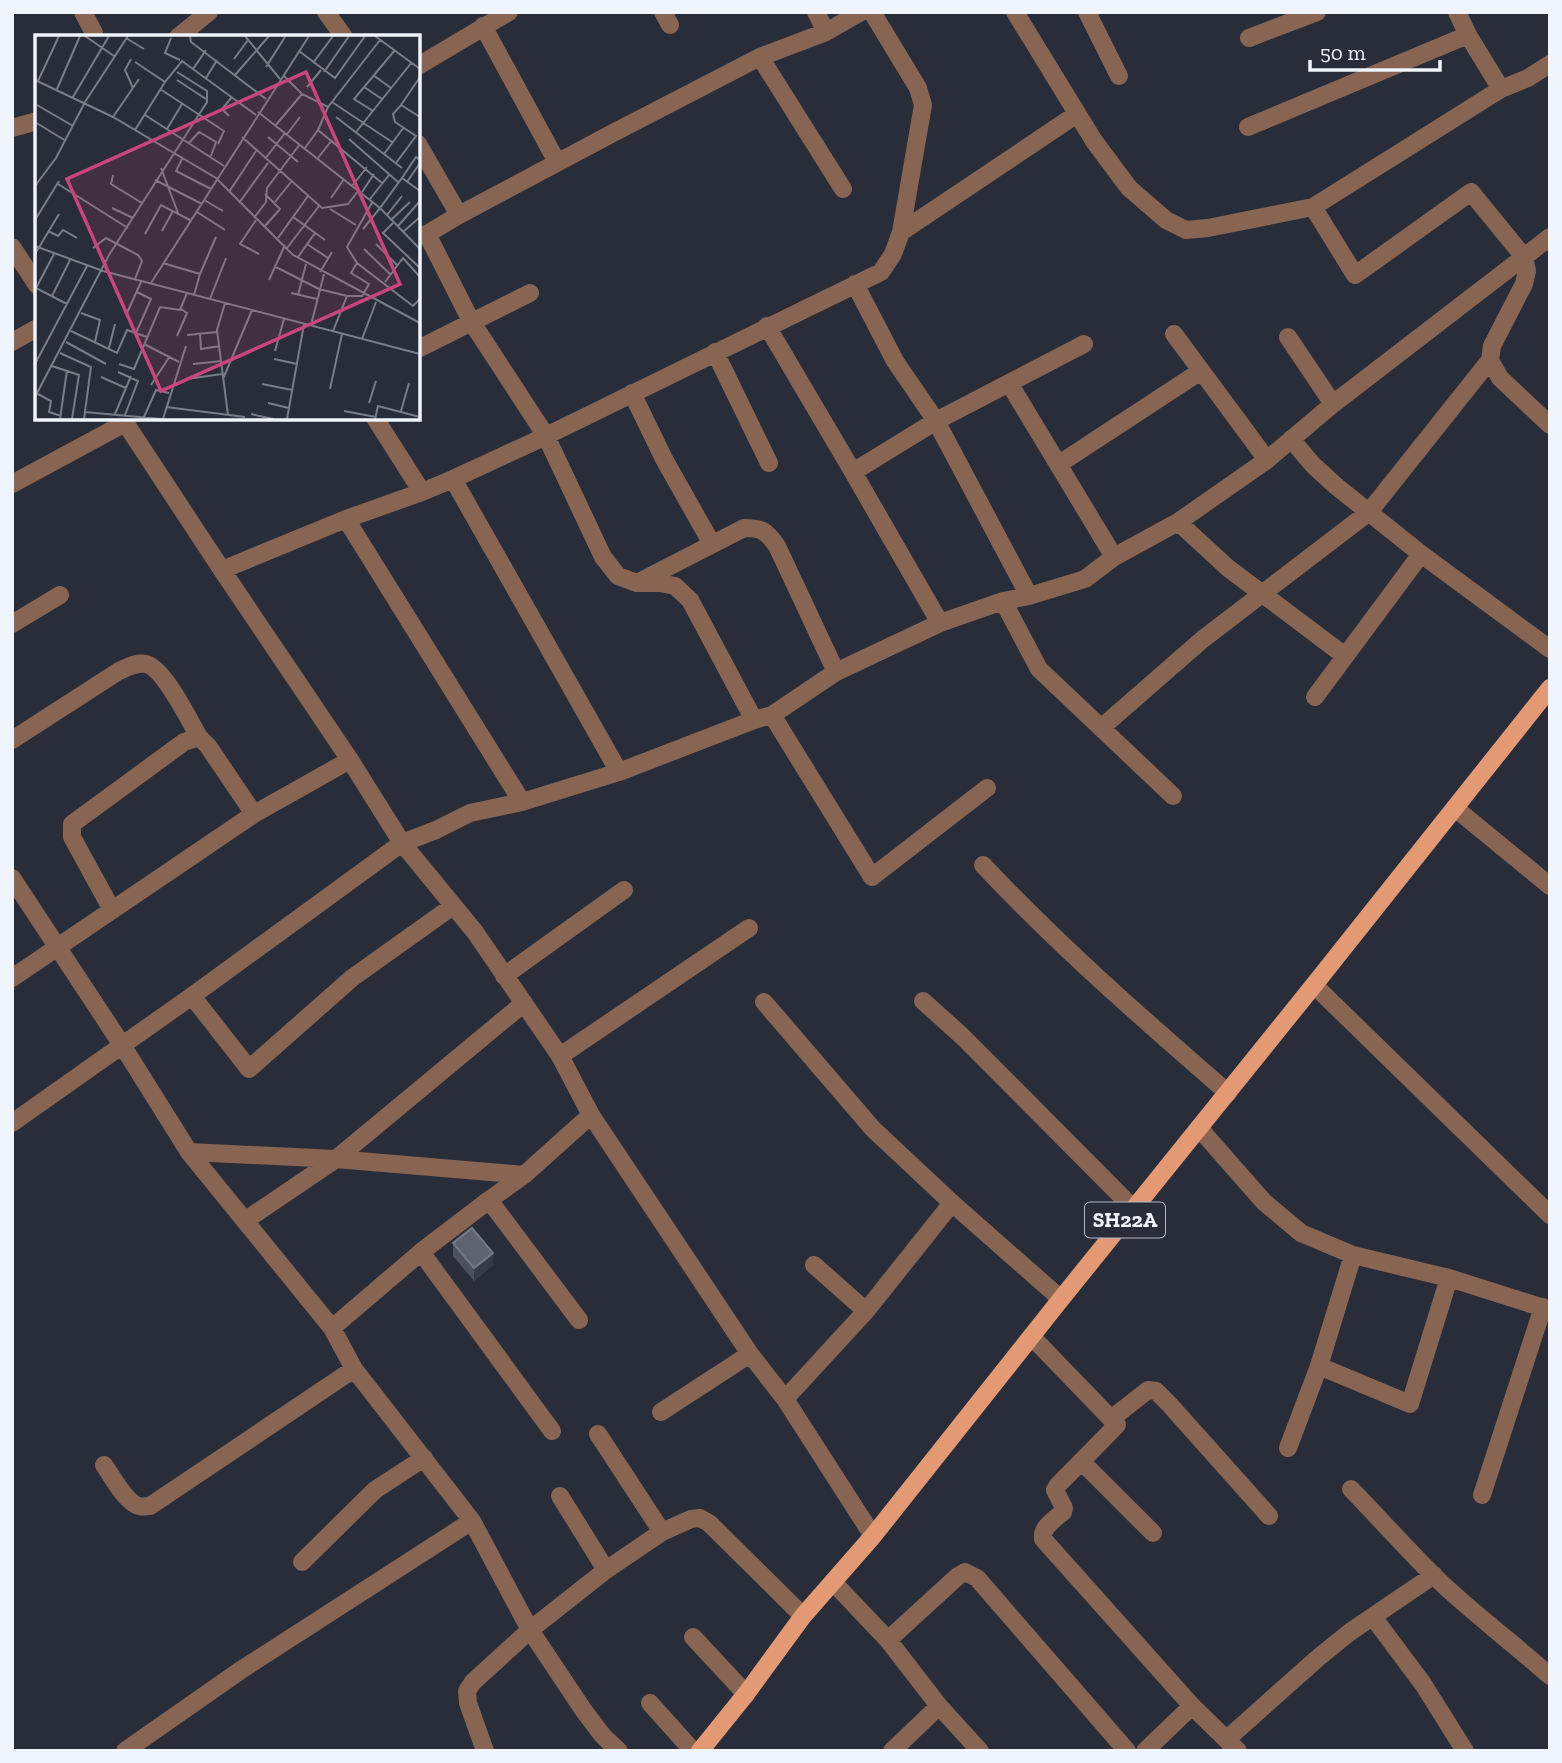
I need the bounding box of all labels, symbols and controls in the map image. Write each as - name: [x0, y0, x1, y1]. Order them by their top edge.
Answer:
- scale bar: [1310, 28, 1440, 72]
- inset map: [35, 35, 420, 420]
- text: 50 m: [1320, 40, 1366, 65]
- road number: SH22A: [1085, 1202, 1165, 1238]

